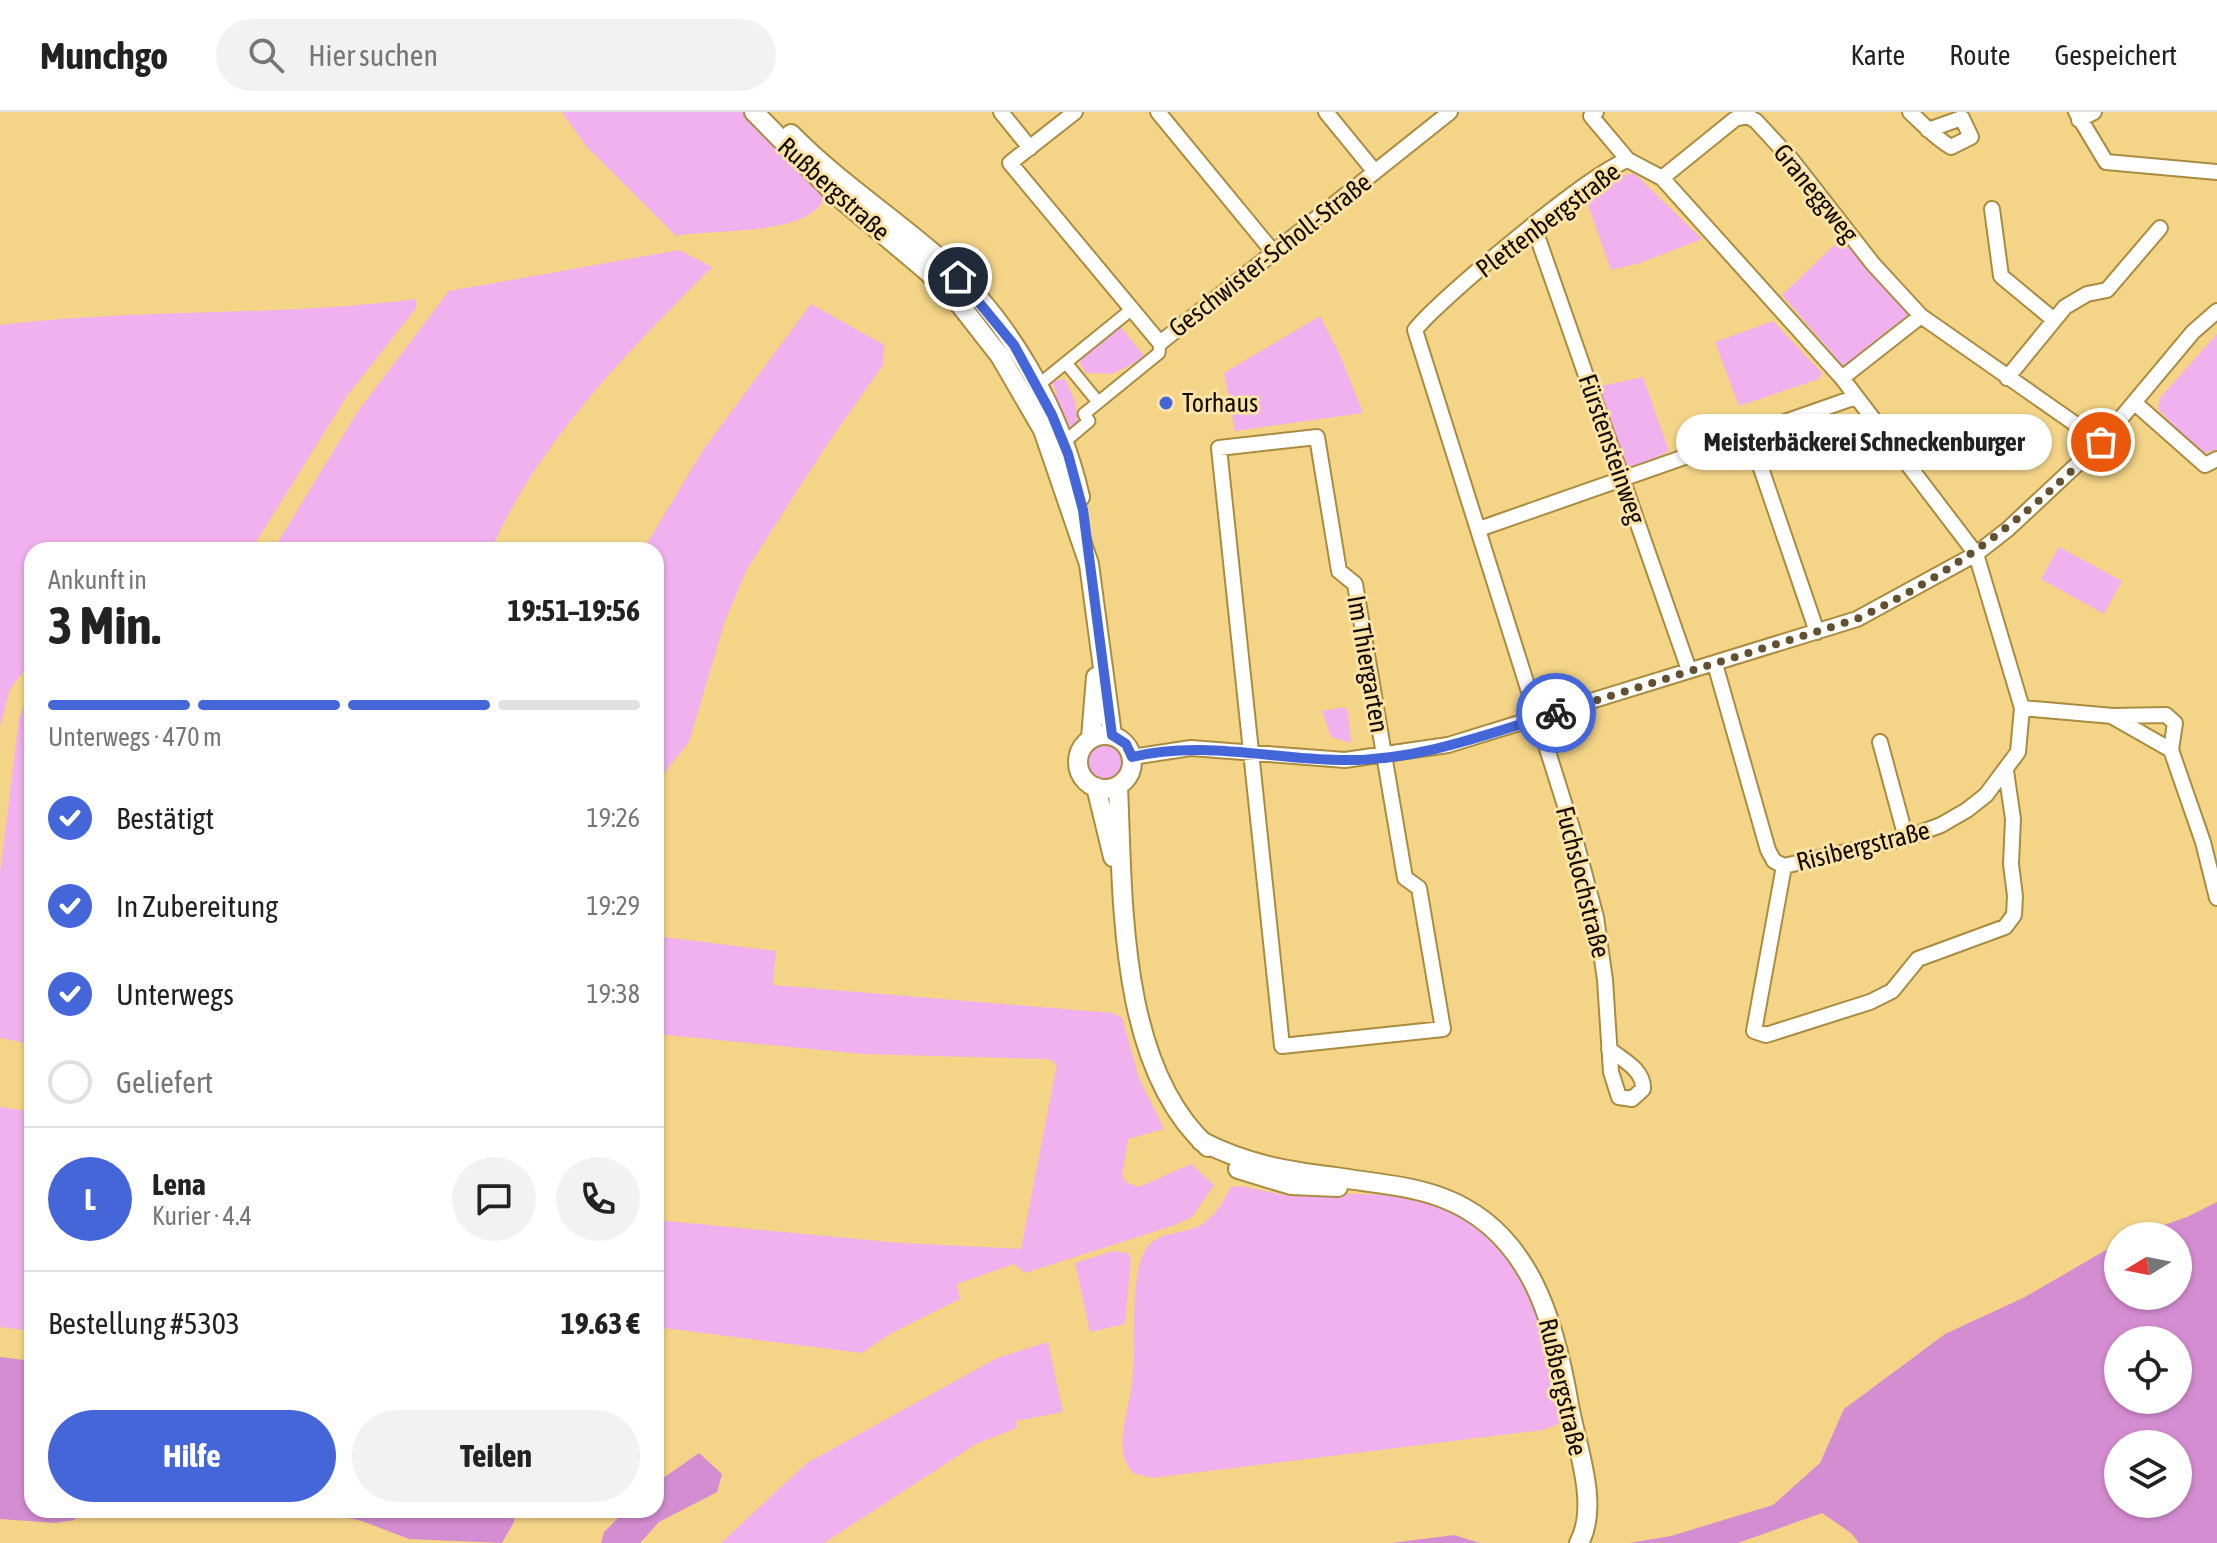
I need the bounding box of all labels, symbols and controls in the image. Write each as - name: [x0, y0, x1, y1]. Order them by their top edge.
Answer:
- search box: [216, 19, 776, 91]
- icon: search: [244, 33, 288, 77]
- text: Munchgo: [40, 34, 168, 77]
- text: Hier suchen: [308, 38, 438, 72]
- text: Karte: [1851, 39, 1905, 71]
- text: Route: [1949, 39, 2010, 71]
- text: Gespeichert: [2054, 39, 2177, 71]
- street label: Rußbergstraße: [772, 131, 896, 247]
- street label: Graneggweg: [1767, 138, 1865, 249]
- street label: Plettenbergstraße: [1470, 156, 1626, 284]
- street label: Geschwister-Scholl-Straße: [1163, 167, 1377, 343]
- pin: [924, 243, 992, 311]
- icon: home: [936, 255, 980, 299]
- street label: Fürstensteinweg: [1572, 370, 1652, 529]
- place label: Torhaus: [1182, 388, 1258, 418]
- marker: Torhaus: [1157, 394, 1175, 412]
- pin: [2067, 408, 2135, 476]
- callout: Meisterbäckerei Schneckenburger: [1677, 414, 2053, 470]
- icon: bag: [2079, 420, 2123, 464]
- text: Meisterbäckerei Schneckenburger: [1703, 427, 2025, 457]
- text: Ankunft in: [48, 565, 147, 595]
- text: 19:51–19:56: [508, 593, 640, 627]
- street label: Im Thiergarten: [1341, 593, 1395, 735]
- text: 3 Min.: [48, 595, 161, 655]
- courier: [1516, 673, 1596, 753]
- icon: bike: [1534, 691, 1578, 735]
- text: Unterwegs · 470 m: [48, 722, 222, 752]
- icon: check: [48, 796, 92, 840]
- text: Bestätigt: [116, 801, 214, 835]
- text: 19:26: [586, 803, 640, 833]
- street label: Fuchslochstraße: [1550, 803, 1616, 961]
- street label: Risibergstraße: [1793, 815, 1933, 877]
- icon: check: [48, 884, 92, 928]
- text: In Zubereitung: [116, 889, 278, 923]
- text: 19:29: [586, 891, 640, 921]
- icon: check: [48, 972, 92, 1016]
- text: Unterwegs: [116, 977, 234, 1011]
- text: 19:38: [586, 979, 640, 1009]
- text: Geliefert: [116, 1065, 213, 1099]
- button: chat: [452, 1157, 536, 1241]
- button: phone: [556, 1157, 640, 1241]
- text: Lena: [152, 1167, 206, 1201]
- text: L: [84, 1182, 96, 1216]
- text: Kurier · 4.4: [152, 1201, 252, 1231]
- north arrow: [2104, 1222, 2192, 1310]
- map controls: [2104, 1222, 2192, 1518]
- text: Bestellung #5303: [48, 1306, 240, 1340]
- text: 19.63 €: [561, 1306, 640, 1340]
- street label: Rußbergstraße: [1533, 1315, 1593, 1459]
- button: locate: [2104, 1326, 2192, 1414]
- button: Hilfe: [48, 1410, 336, 1502]
- button: Teilen: [352, 1410, 640, 1502]
- button: layers: [2104, 1430, 2192, 1518]

